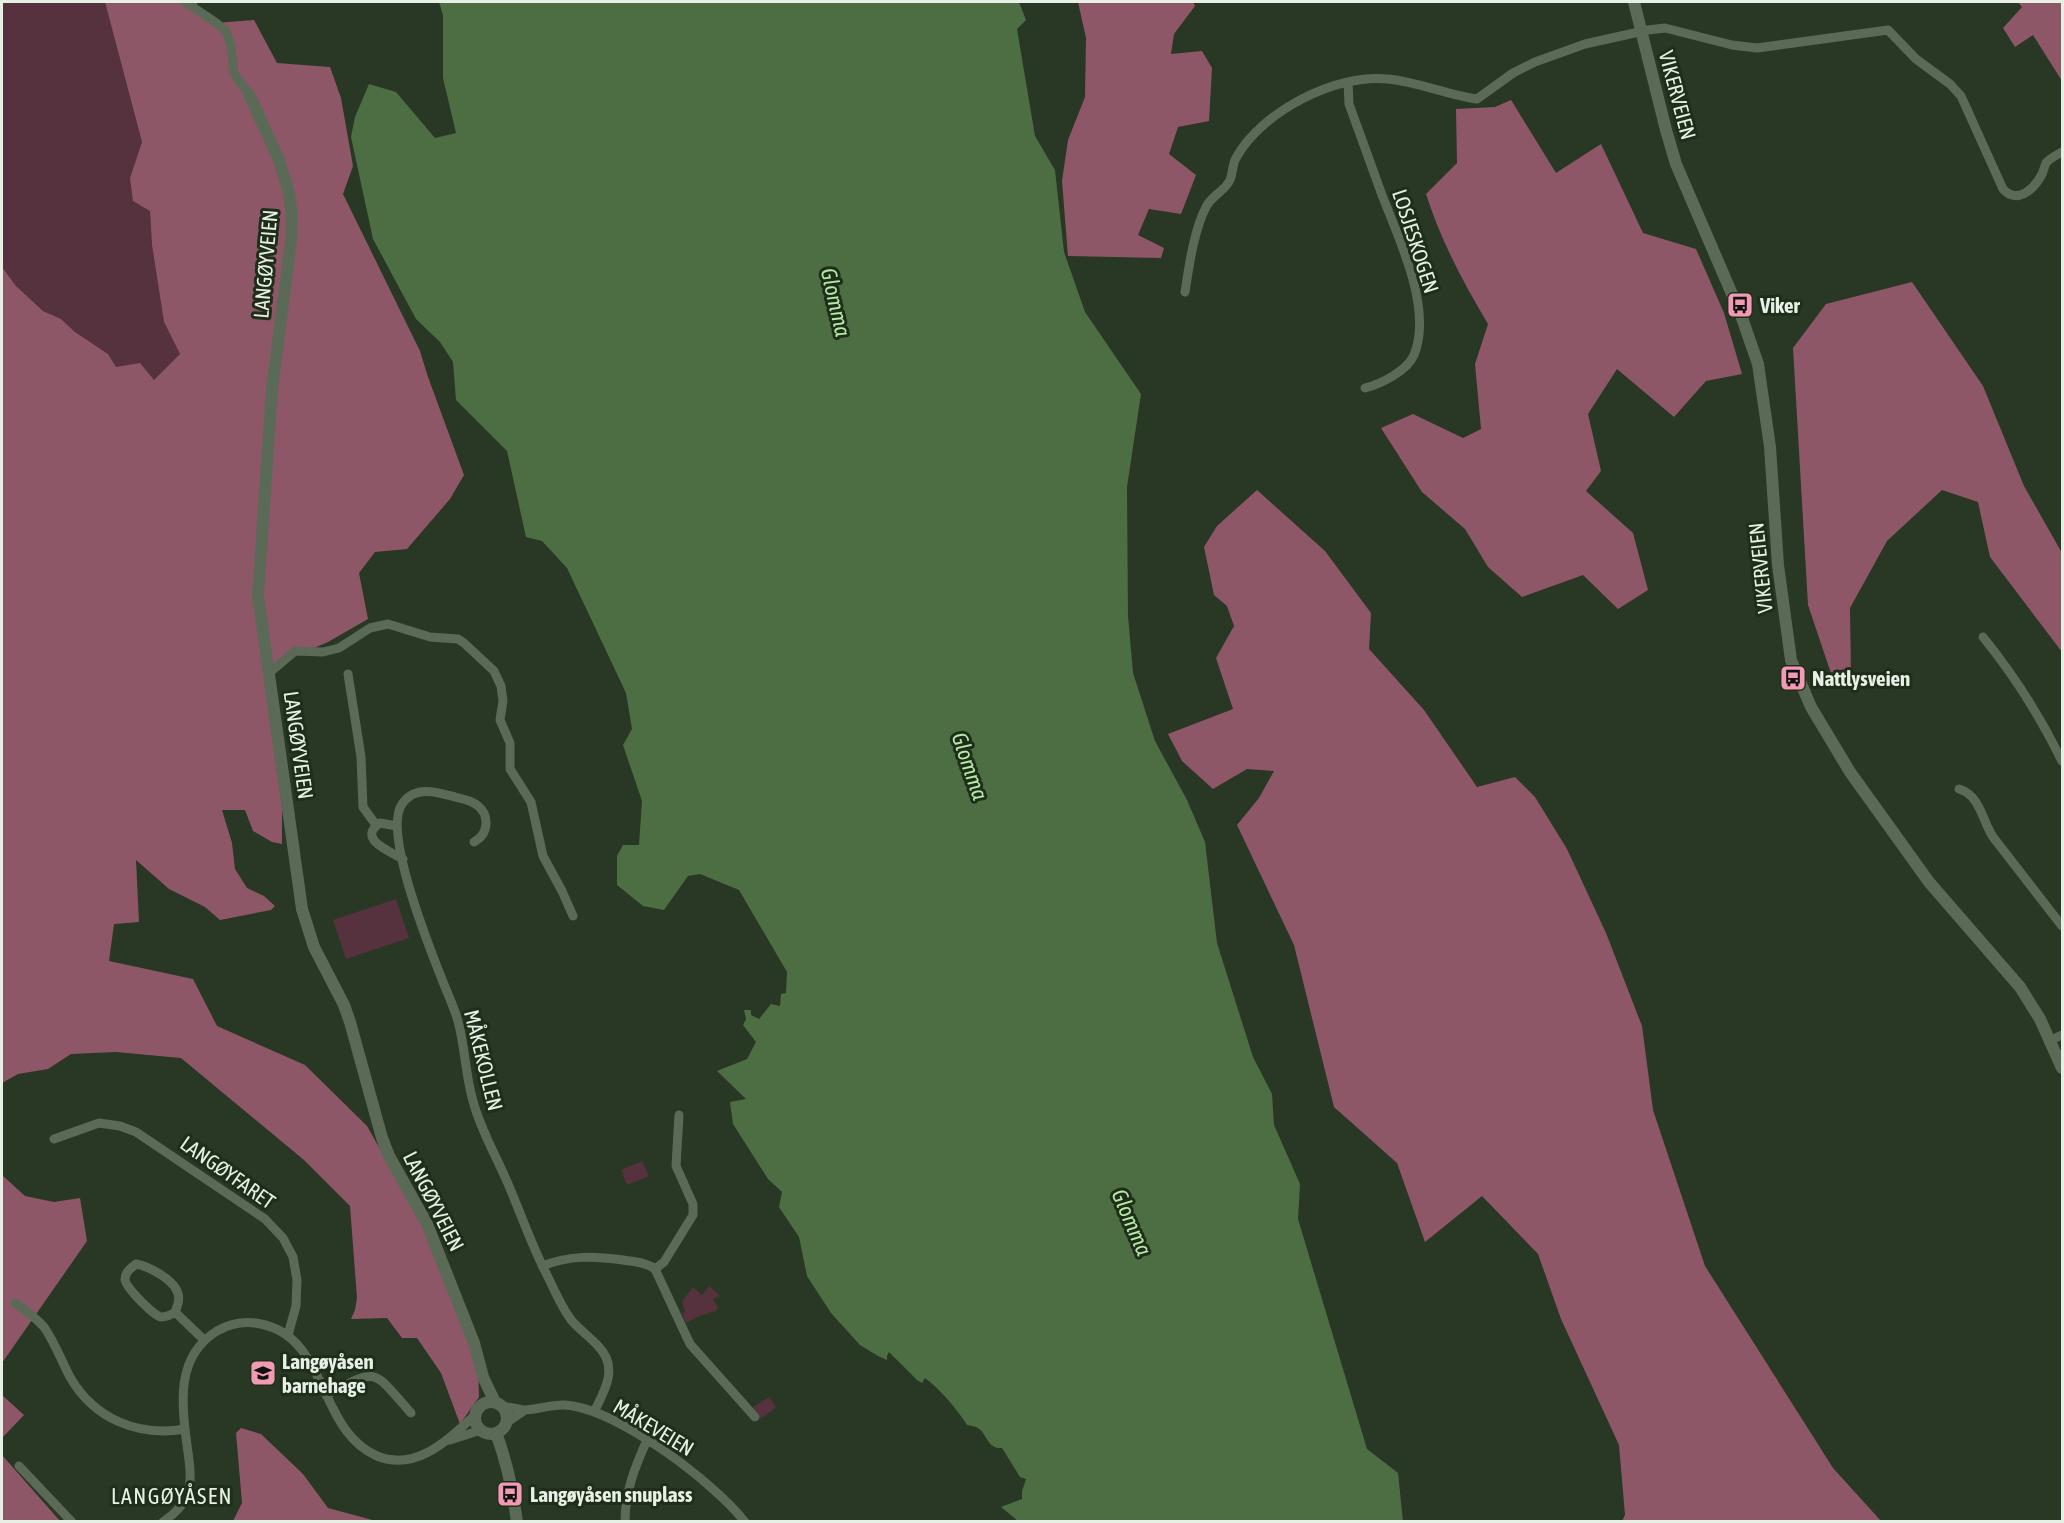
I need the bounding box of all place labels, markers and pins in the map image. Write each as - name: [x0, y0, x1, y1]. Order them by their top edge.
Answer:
- bus stop icon: Viker: [1725, 290, 1755, 320]
- place label: Viker: [1759, 293, 1800, 317]
- bus stop icon: Nattlysveien: [1778, 663, 1808, 693]
- place label: Nattlysveien: [1812, 666, 1910, 690]
- place label: Langøyåsen barnehage: [282, 1349, 374, 1397]
- school or university icon: Langøyåsen barnehage: [248, 1358, 278, 1388]
- bus stop icon: Langøyåsen snuplass: [495, 1479, 525, 1509]
- place label: Langøyåsen snuplass: [530, 1482, 693, 1506]

